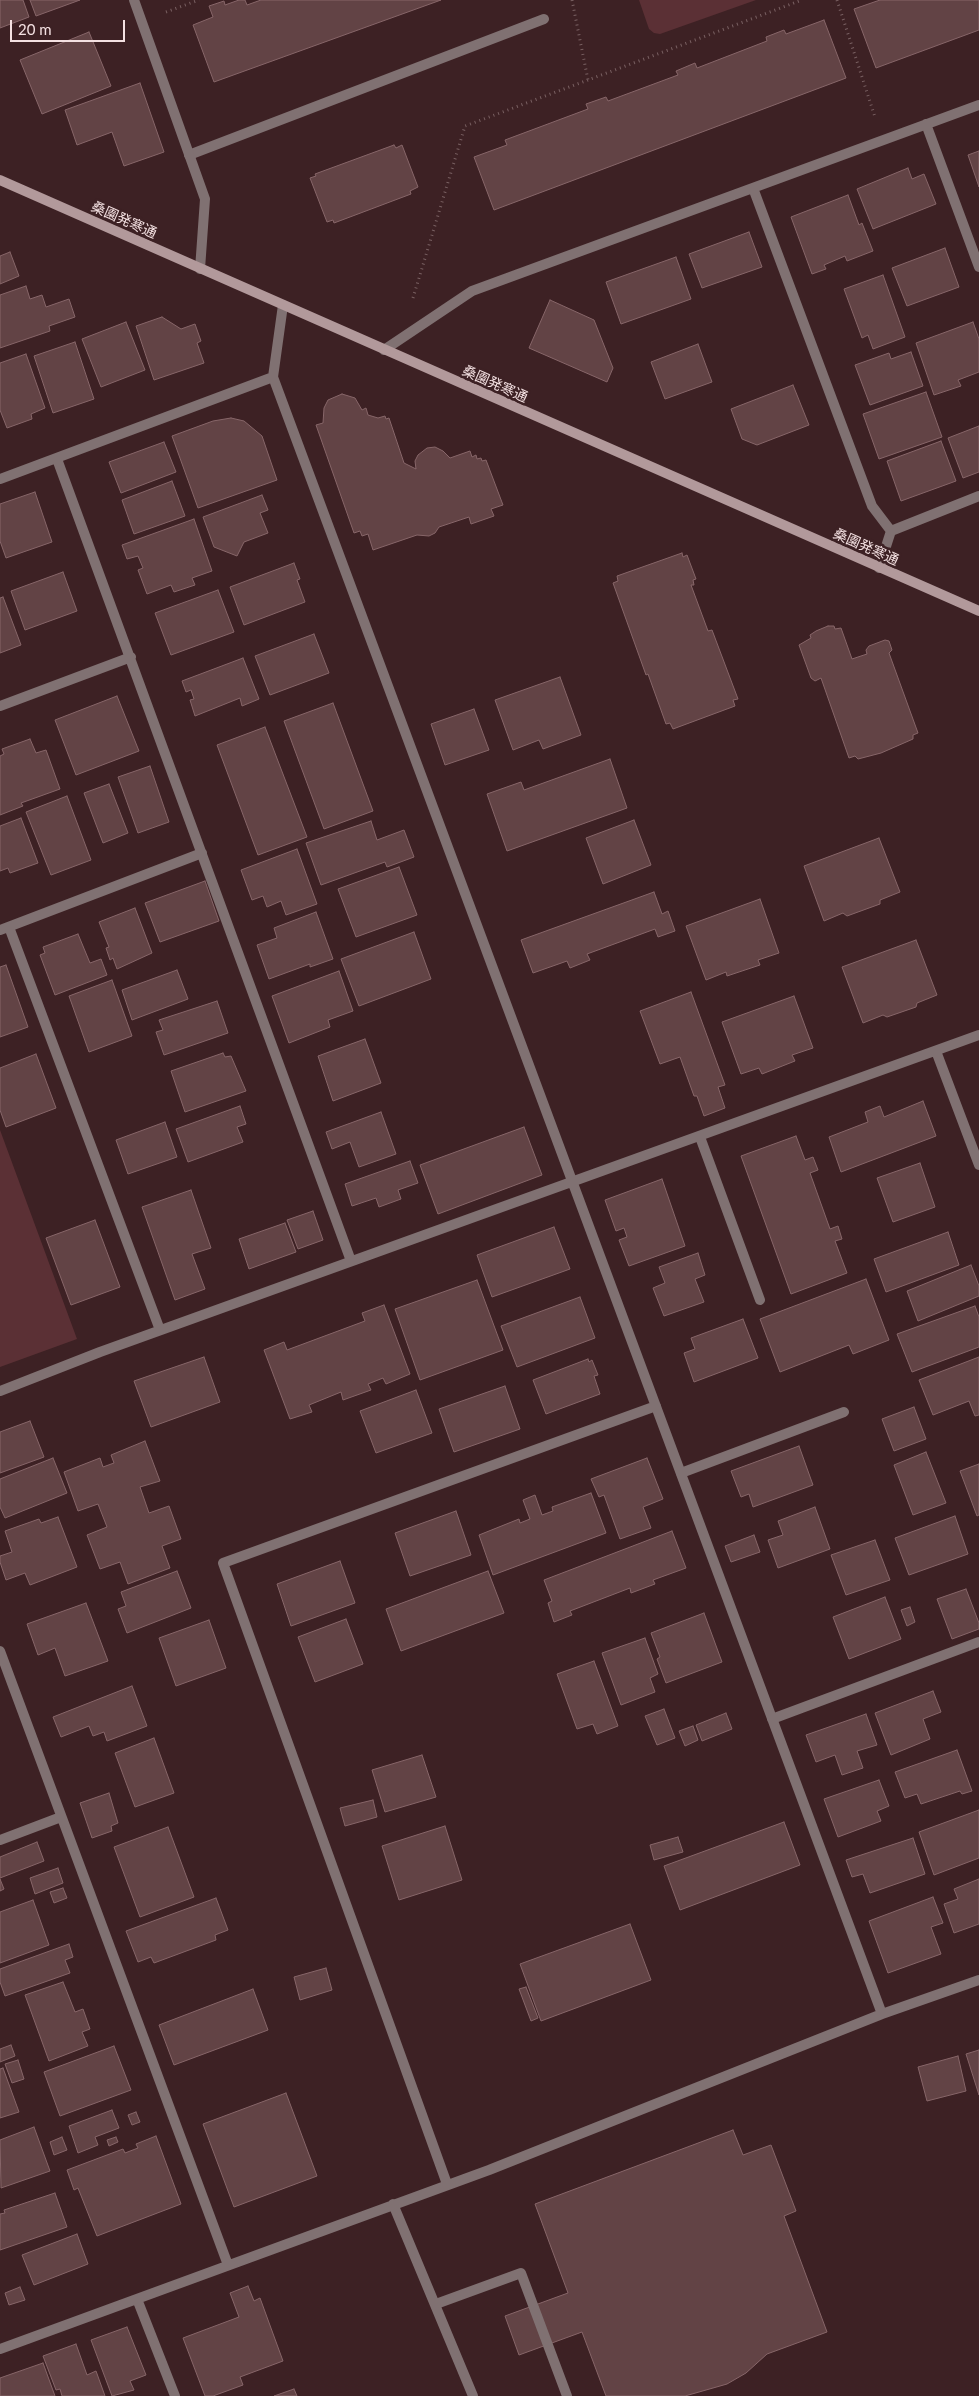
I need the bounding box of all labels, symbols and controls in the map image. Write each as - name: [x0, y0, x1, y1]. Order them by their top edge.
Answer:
- scale bar: [12, 10, 128, 42]
- text: 20 m: [18, 20, 52, 38]
- street label: 桑園発寒通: [89, 198, 159, 242]
- street label: 桑園発寒通: [460, 362, 530, 406]
- street label: 桑園発寒通: [831, 525, 901, 569]

